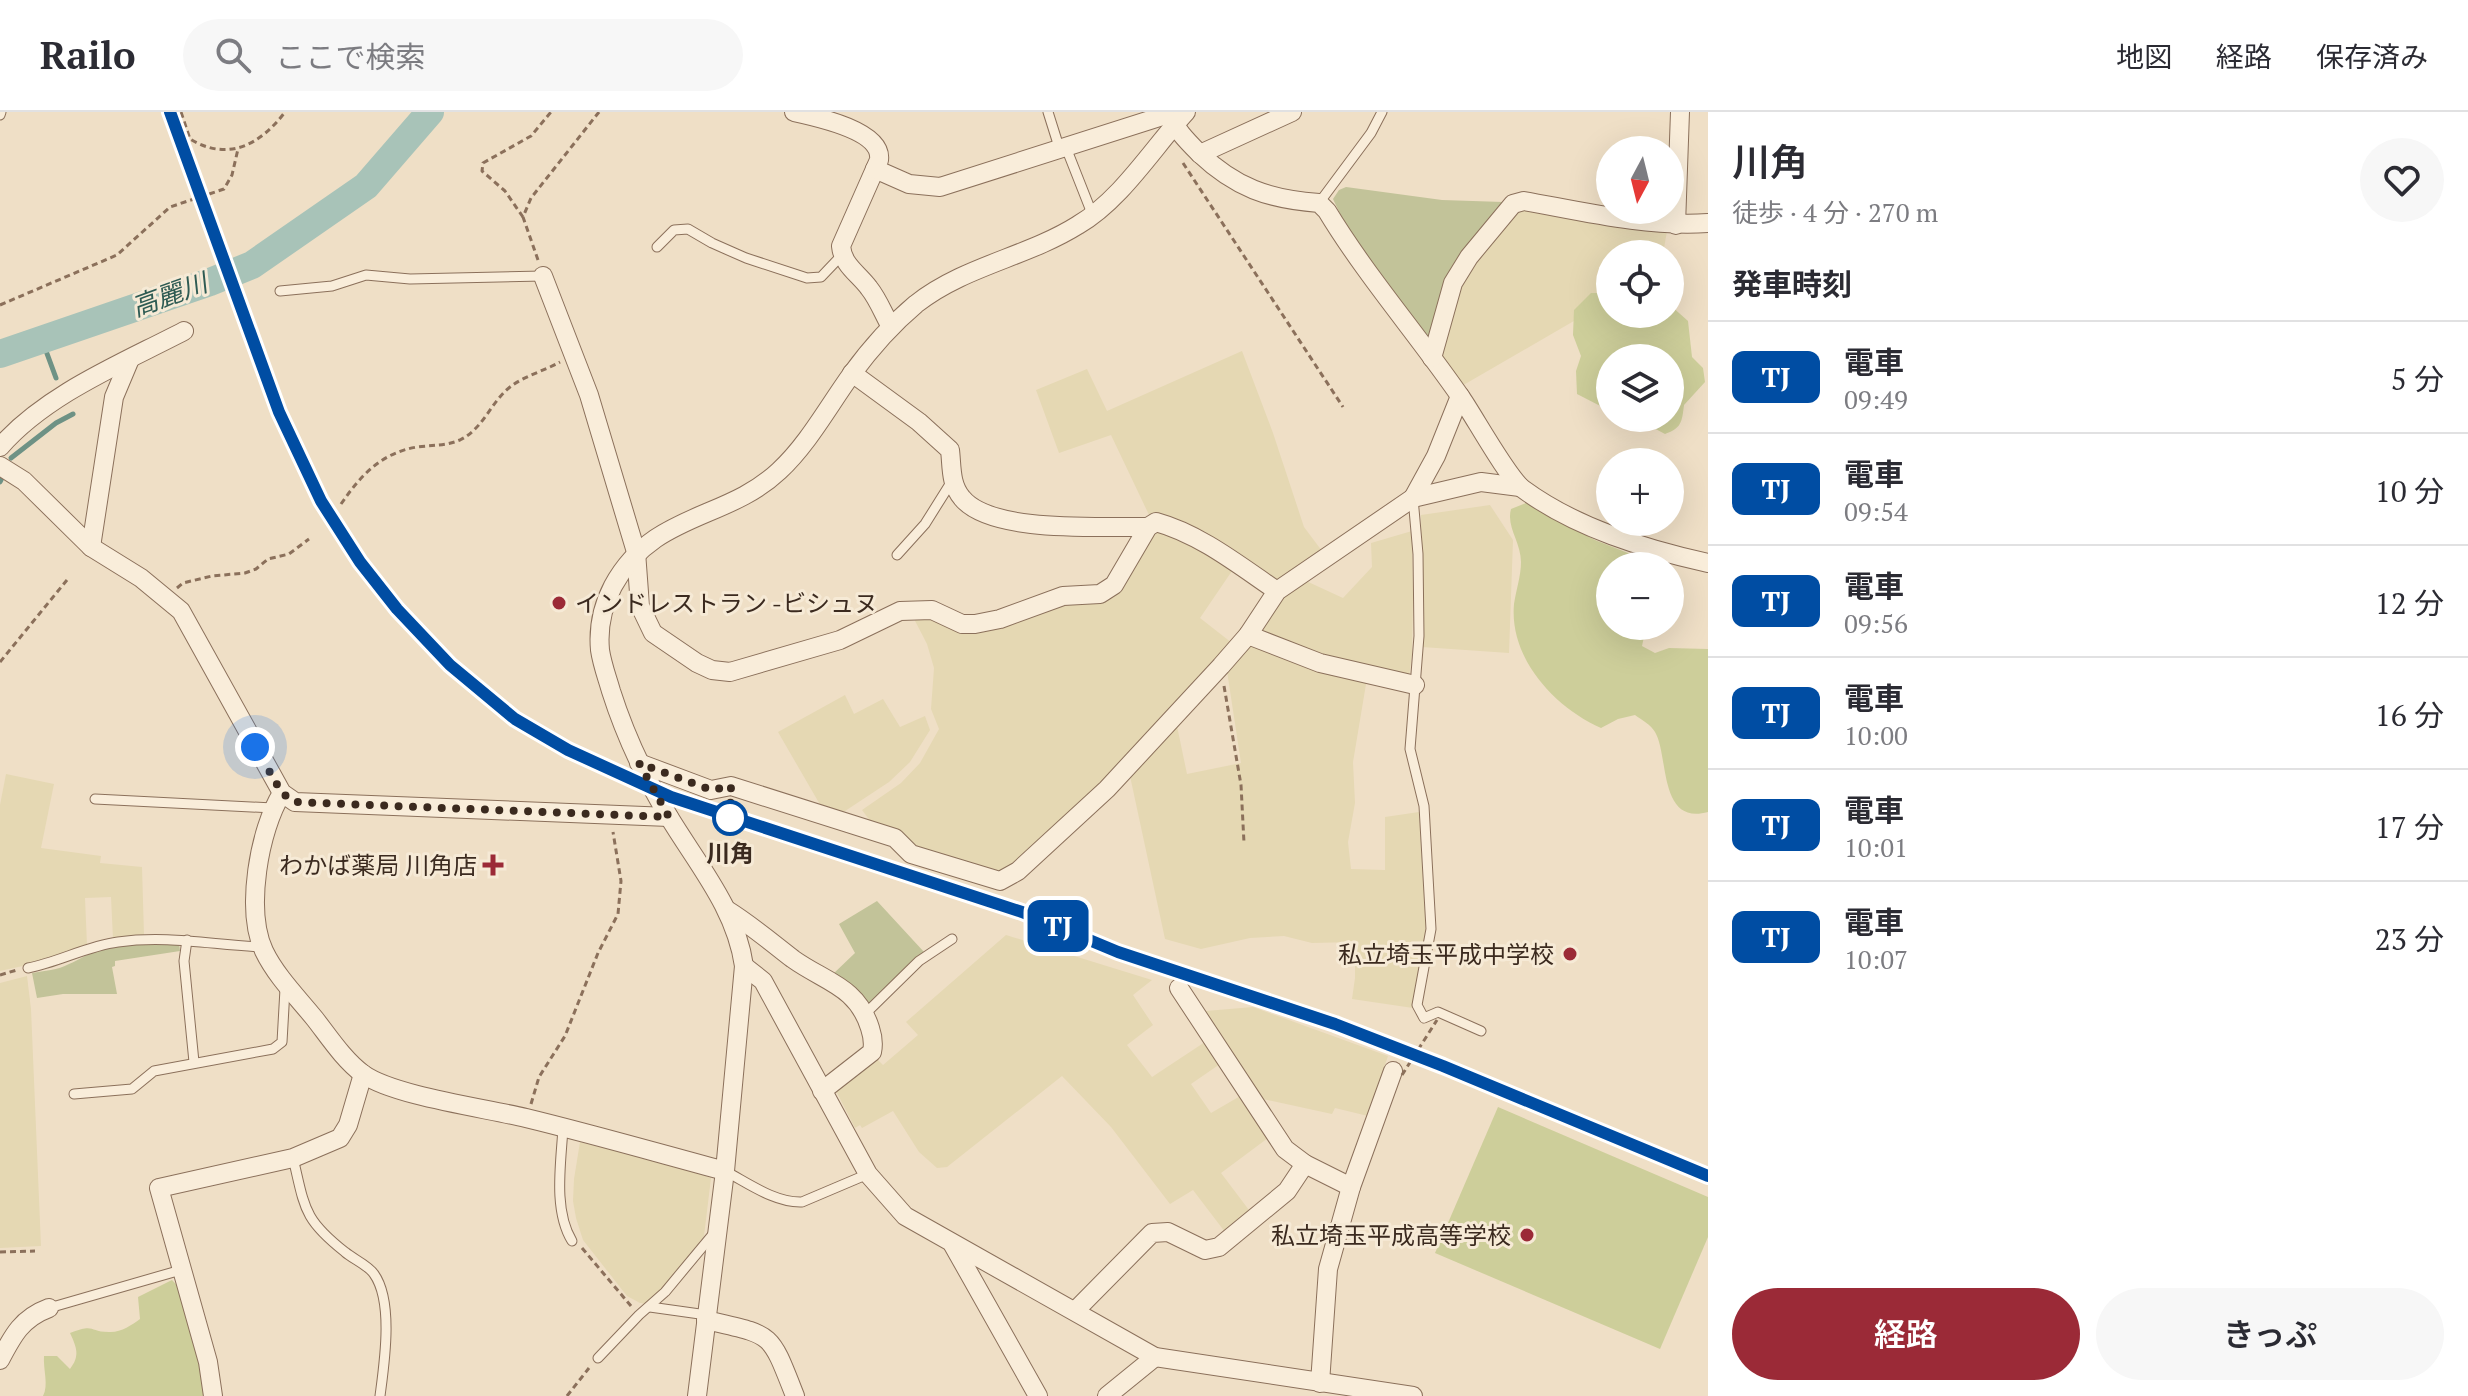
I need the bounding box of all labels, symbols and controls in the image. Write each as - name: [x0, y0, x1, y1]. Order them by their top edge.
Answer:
- search box: [183, 19, 743, 91]
- text: Railo: [40, 30, 135, 80]
- icon: search: [211, 33, 255, 77]
- text: ここで検索: [275, 37, 425, 77]
- text: 地図: [2116, 38, 2172, 75]
- text: 経路: [2216, 38, 2272, 75]
- text: 保存済み: [2316, 38, 2428, 75]
- north arrow: [1596, 136, 1684, 224]
- map controls: [1596, 136, 1684, 640]
- text: 川角: [1732, 137, 1808, 187]
- button: heart: [2360, 138, 2444, 222]
- text: 徒歩 · 4 分 · 270 m: [1732, 195, 1938, 229]
- button: locate: [1596, 240, 1684, 328]
- water label: 高麗川: [127, 264, 214, 323]
- text: 発車時刻: [1732, 264, 1852, 304]
- text: 電車: [1844, 342, 1904, 382]
- button: layers: [1596, 344, 1684, 432]
- text: TJ: [1762, 358, 1790, 395]
- text: 5 分: [2391, 359, 2444, 399]
- text: 09:49: [1844, 382, 1908, 416]
- button: +: [1596, 448, 1684, 536]
- text: 電車: [1844, 454, 1904, 494]
- text: TJ: [1762, 470, 1790, 507]
- text: 10 分: [2375, 471, 2444, 511]
- text: 09:54: [1844, 494, 1908, 528]
- button: −: [1596, 552, 1684, 640]
- text: 電車: [1844, 566, 1904, 606]
- text: TJ: [1762, 582, 1790, 619]
- text: 12 分: [2375, 583, 2444, 623]
- place label: インドレストラン -ビシュヌ: [575, 587, 878, 619]
- marker: インドレストラン -ビシュヌ: [550, 594, 568, 612]
- text: 09:56: [1844, 606, 1908, 640]
- text: 電車: [1844, 678, 1904, 718]
- text: TJ: [1762, 694, 1790, 731]
- text: 16 分: [2375, 695, 2444, 735]
- text: 10:00: [1844, 718, 1908, 752]
- your location: [235, 727, 275, 767]
- text: 電車: [1844, 790, 1904, 830]
- marker: 川角: [713, 801, 747, 835]
- text: TJ: [1762, 806, 1790, 843]
- text: 17 分: [2375, 807, 2444, 847]
- text: 10:01: [1844, 830, 1908, 864]
- place label: 川角: [706, 837, 754, 869]
- place label: わかば薬局 川角店: [279, 849, 477, 881]
- marker: わかば薬局 川角店: [484, 856, 502, 874]
- line badge: TJ: [1022, 900, 1094, 952]
- text: 電車: [1844, 902, 1904, 942]
- text: TJ: [1044, 907, 1072, 944]
- text: TJ: [1762, 918, 1790, 955]
- text: 23 分: [2375, 919, 2444, 959]
- place label: 私立埼玉平成中学校: [1338, 938, 1554, 970]
- text: 10:07: [1844, 942, 1908, 976]
- marker: 私立埼玉平成中学校: [1561, 945, 1579, 963]
- place label: 私立埼玉平成高等学校: [1271, 1219, 1511, 1251]
- marker: 私立埼玉平成高等学校: [1518, 1226, 1536, 1244]
- button: 経路: [1732, 1288, 2080, 1380]
- button: きっぷ: [2096, 1288, 2444, 1380]

